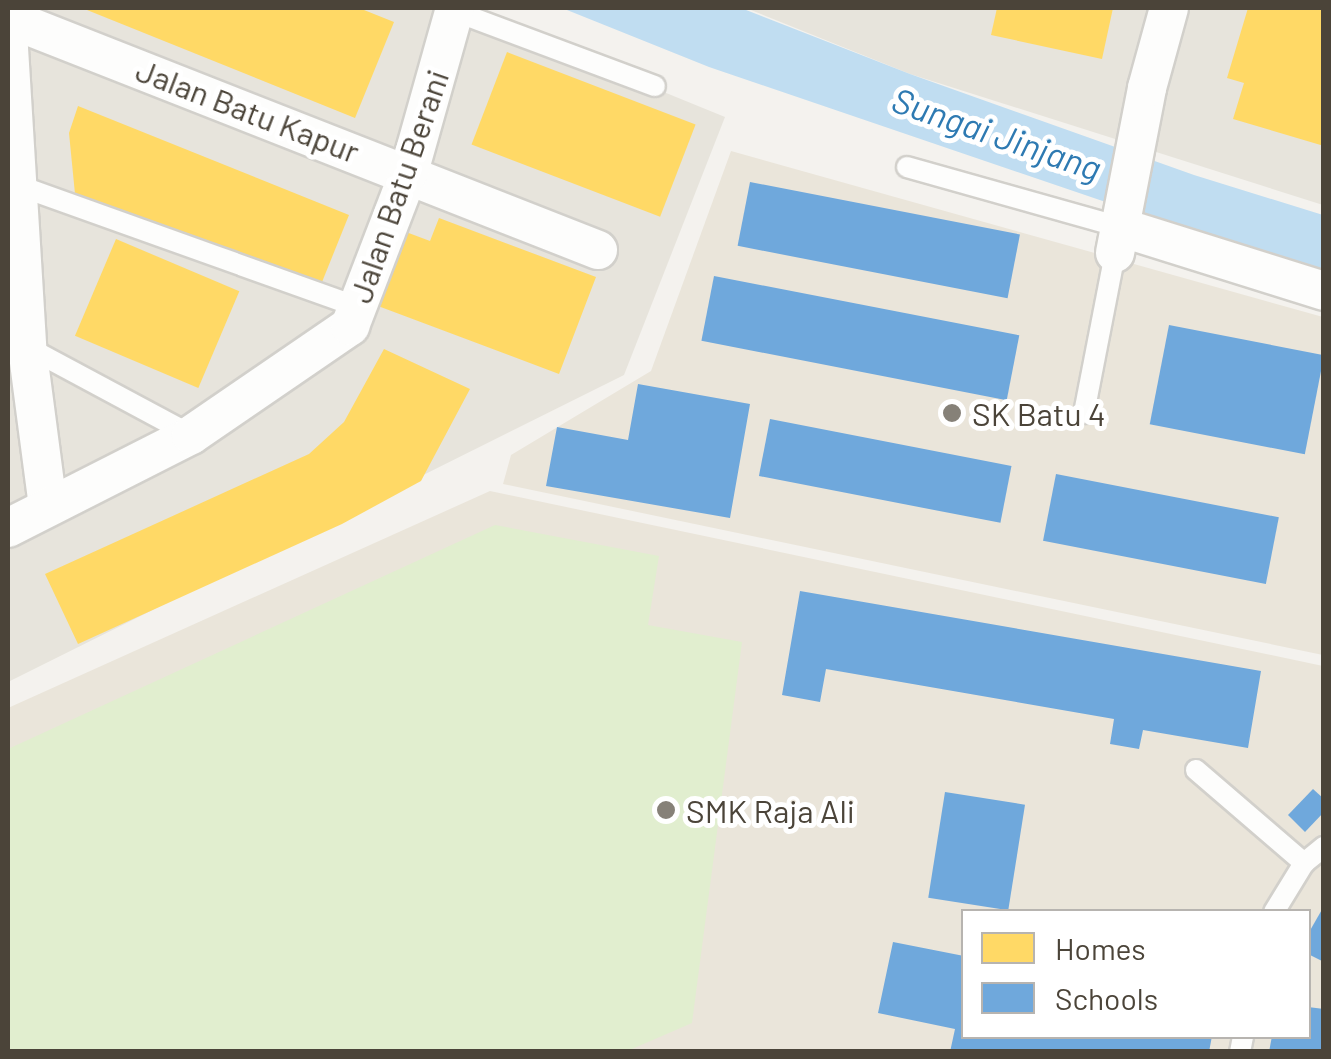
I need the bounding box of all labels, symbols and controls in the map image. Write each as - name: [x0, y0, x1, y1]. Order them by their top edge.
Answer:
- street label: Jalan Batu Kapur: [131, 50, 365, 170]
- street label: Jalan Batu Berani: [340, 64, 456, 308]
- water label: Sungai Jinjang: [887, 78, 1107, 188]
- place label: SK Batu 4: [972, 394, 1106, 432]
- marker: SK Batu 4: [941, 402, 963, 424]
- place label: SMK Raja Ali: [686, 791, 855, 829]
- marker: SMK Raja Ali: [655, 799, 677, 821]
- legend: [961, 909, 1311, 1039]
- text: Homes: [1055, 930, 1146, 966]
- text: Schools: [1055, 980, 1158, 1016]

